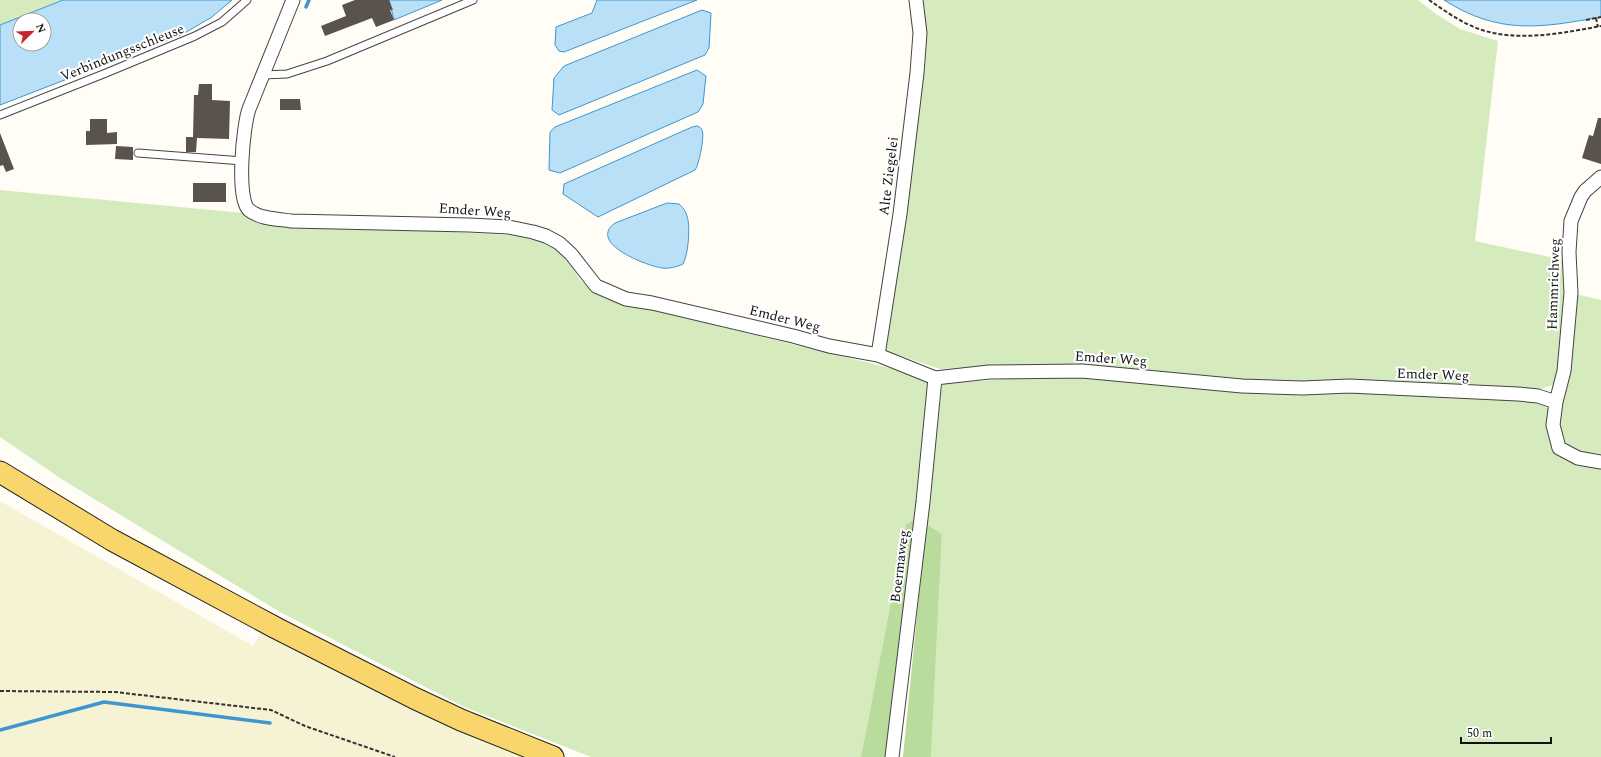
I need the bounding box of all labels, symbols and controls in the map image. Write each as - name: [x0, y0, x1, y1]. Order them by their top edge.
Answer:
- north arrow: [12, 12, 52, 52]
- street label: Verbindungsschleuse: [57, 18, 188, 87]
- text: N: [31, 21, 50, 36]
- street label: Alte Ziegelei: [873, 135, 904, 217]
- street label: Emder Weg: [438, 197, 512, 224]
- street label: Hammrichweg: [1541, 238, 1566, 330]
- street label: Emder Weg: [747, 300, 823, 337]
- street label: Emder Weg: [1074, 345, 1148, 372]
- street label: Emder Weg: [1396, 363, 1470, 386]
- street label: Boermaweg: [885, 529, 914, 604]
- scale bar: [1461, 719, 1551, 745]
- text: 50 m: [1467, 724, 1492, 743]

